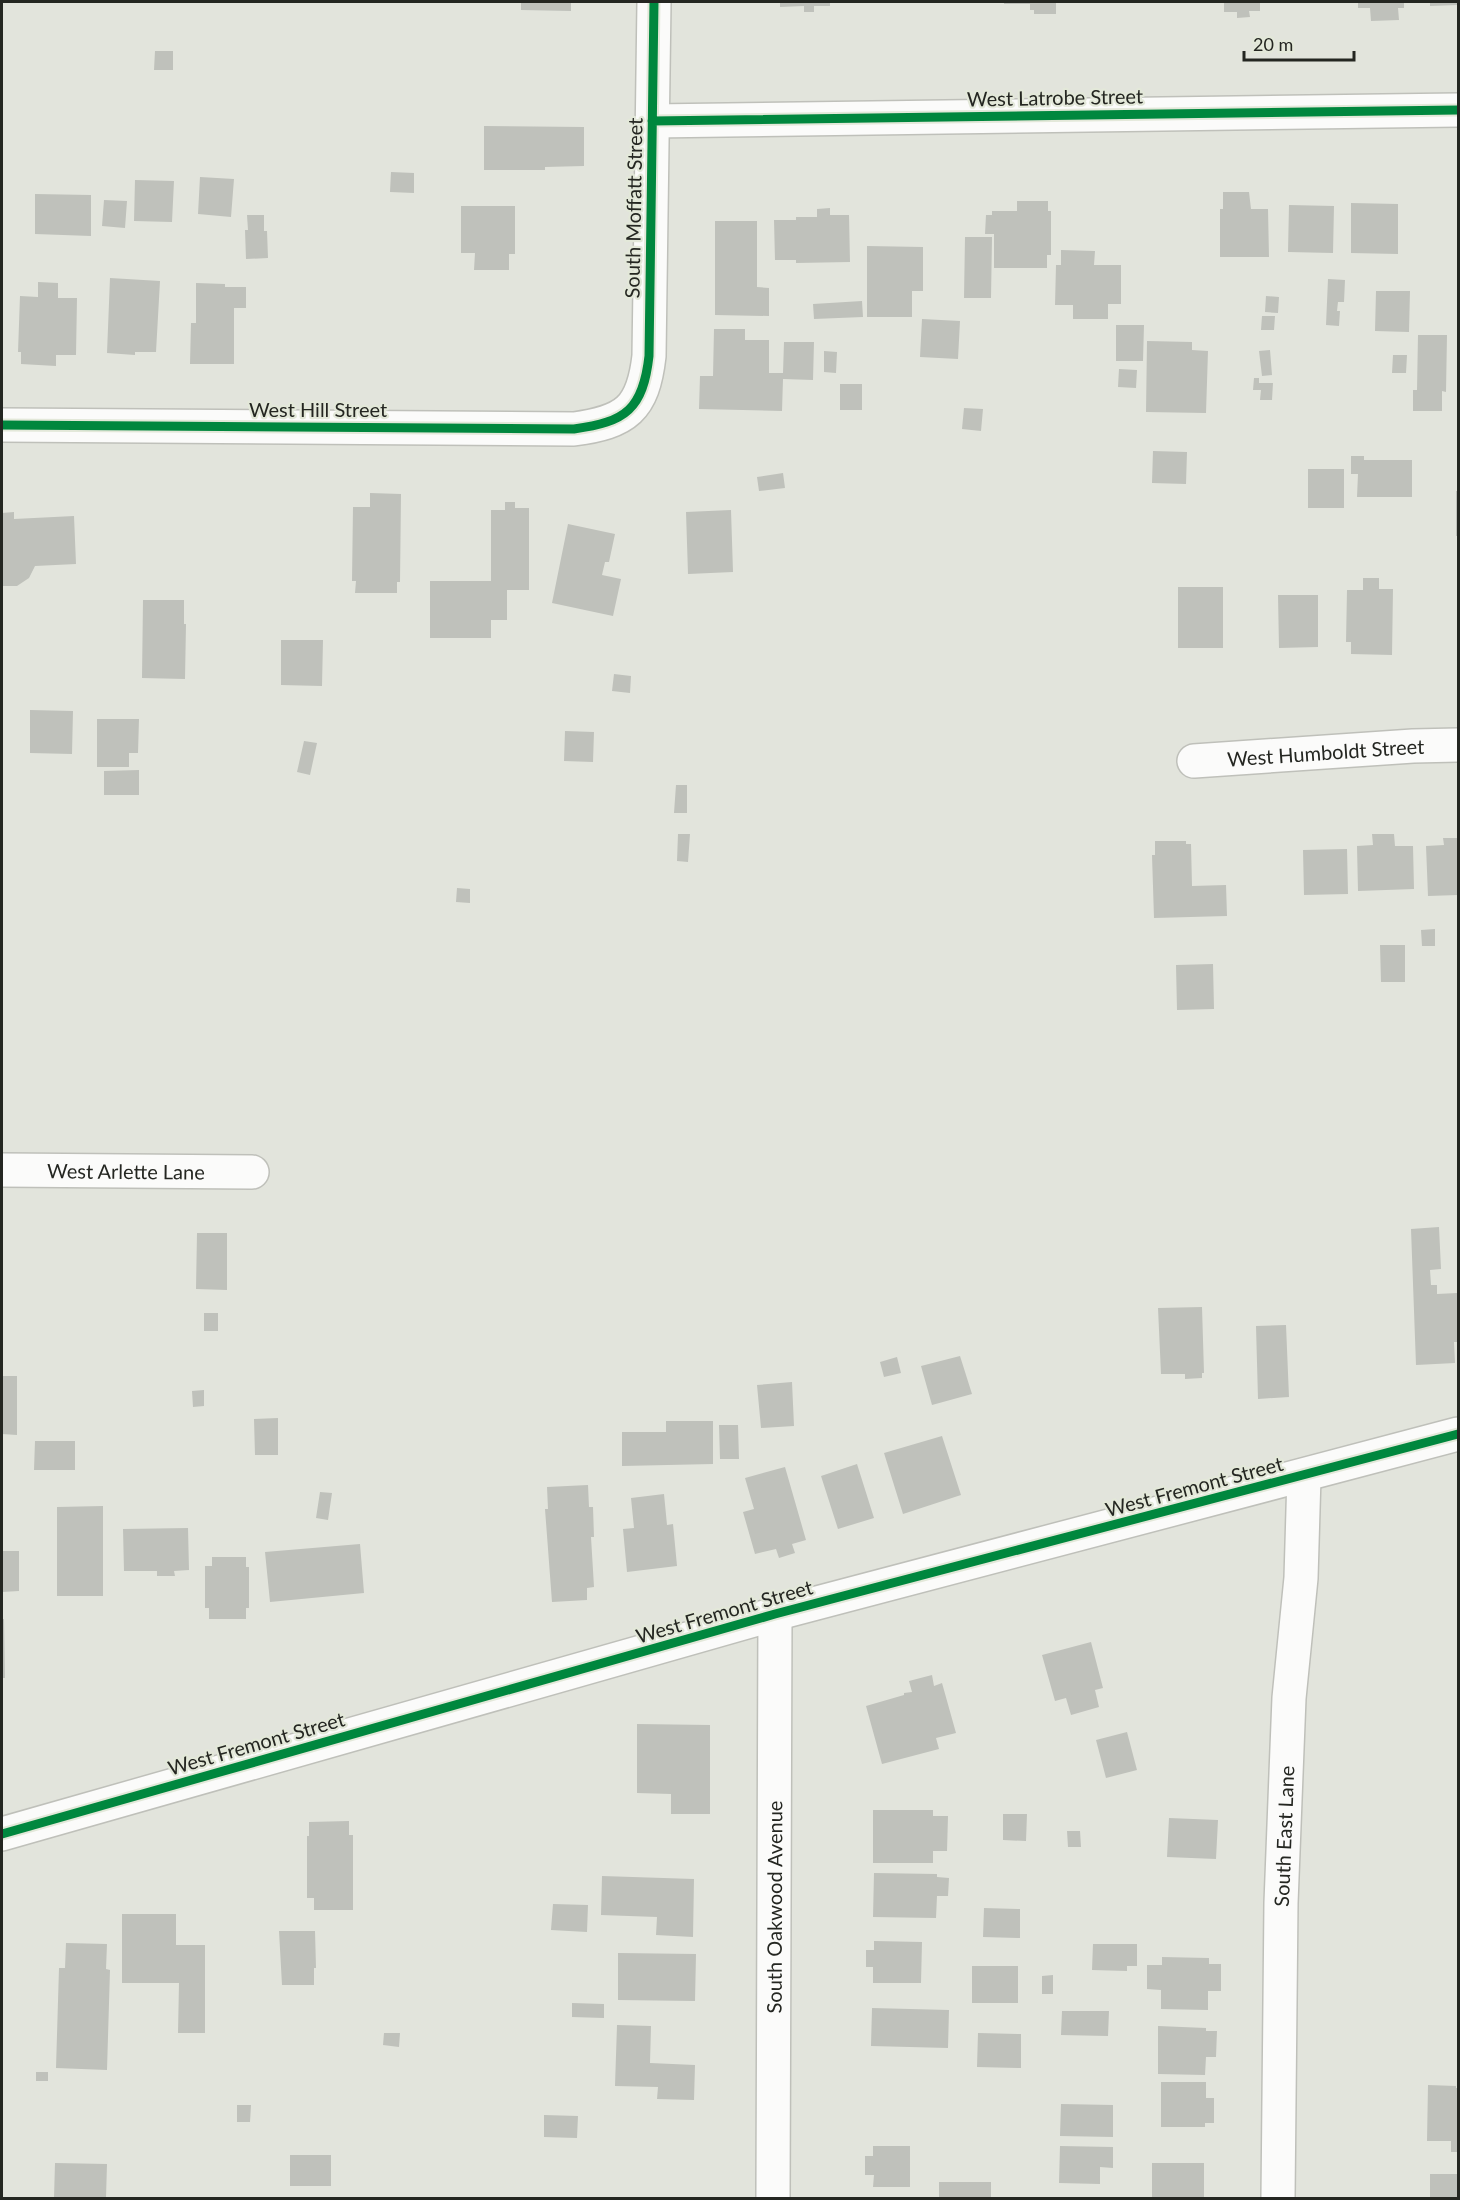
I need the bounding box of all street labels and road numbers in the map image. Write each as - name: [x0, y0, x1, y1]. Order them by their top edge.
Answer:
- street label: West Latrobe Street: [967, 83, 1143, 111]
- street label: South Moffatt Street: [619, 117, 647, 299]
- street label: West Hill Street: [249, 397, 387, 421]
- street label: West Humboldt Street: [1226, 734, 1424, 771]
- street label: West Arlette Lane: [47, 1158, 205, 1184]
- street label: West Fremont Street: [1103, 1451, 1285, 1521]
- street label: West Fremont Street: [633, 1574, 815, 1648]
- street label: West Fremont Street: [165, 1706, 347, 1780]
- street label: South East Lane: [1269, 1765, 1298, 1907]
- street label: South Oakwood Avenue: [762, 1801, 786, 2013]

